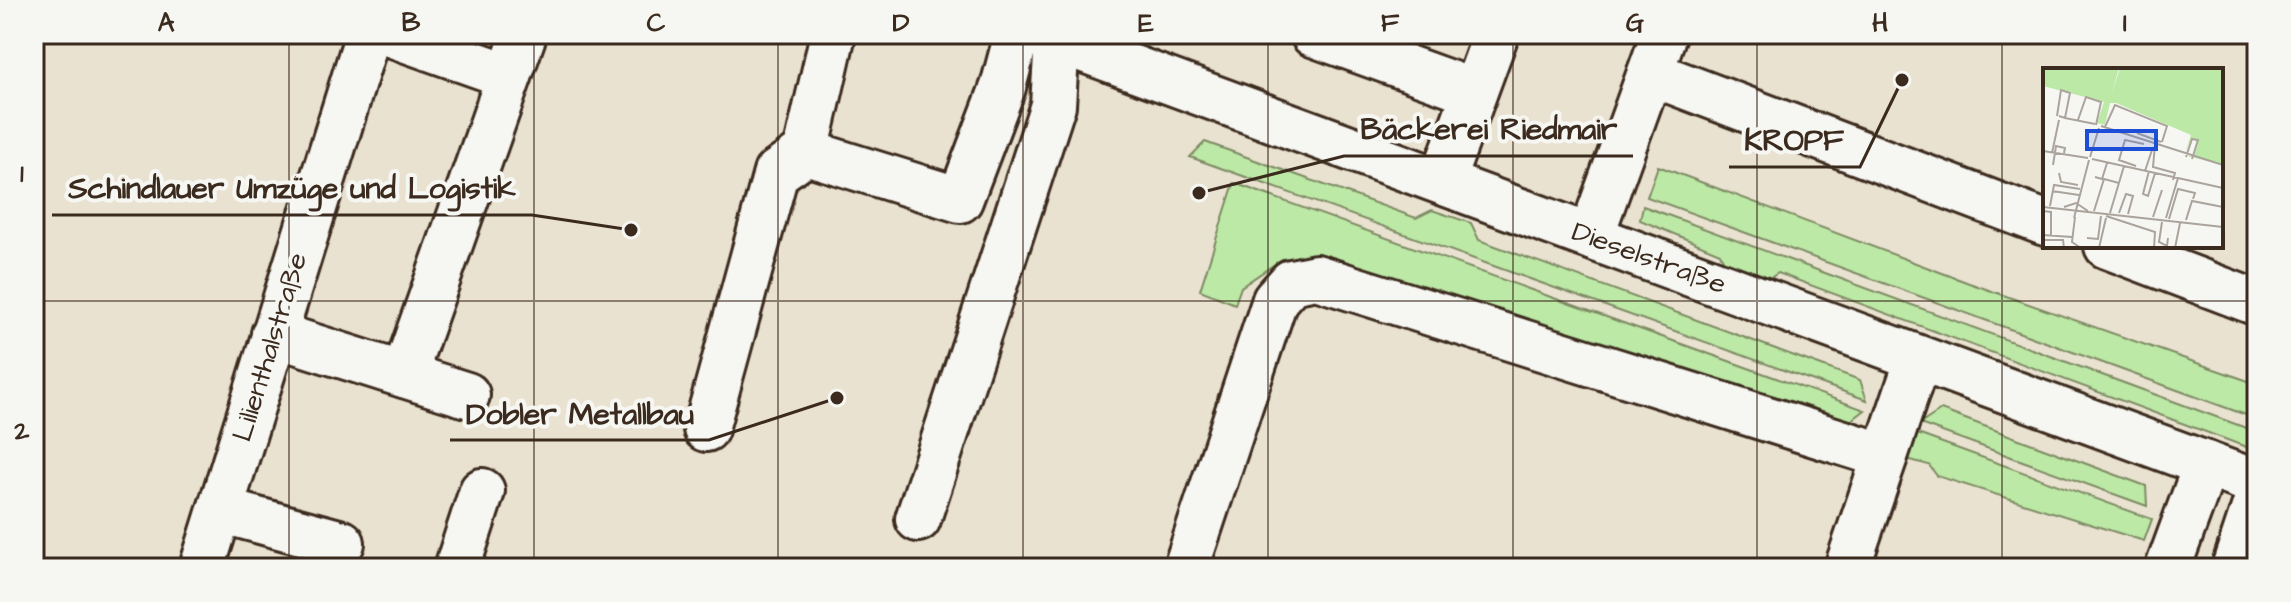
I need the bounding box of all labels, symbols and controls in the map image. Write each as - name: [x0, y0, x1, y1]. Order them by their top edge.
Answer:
- text: A: [158, 5, 175, 41]
- text: B: [402, 5, 421, 41]
- text: C: [647, 5, 666, 41]
- text: D: [893, 5, 910, 41]
- text: E: [1138, 5, 1154, 41]
- text: F: [1381, 5, 1400, 41]
- text: G: [1626, 5, 1644, 41]
- text: H: [1872, 5, 1888, 41]
- text: I: [2123, 5, 2127, 41]
- inset map: [2043, 68, 2223, 248]
- callout: Bäckerei Riedmair: [1344, 102, 1633, 156]
- text: Bäckerei Riedmair: [1361, 109, 1618, 151]
- callout: KROPF: [1729, 113, 1860, 167]
- text: KROPF: [1744, 120, 1844, 162]
- text: 1: [20, 156, 24, 192]
- callout: Schindlauer Umzüge und Logistik: [52, 161, 532, 215]
- text: Schindlauer Umzüge und Logistik: [67, 168, 516, 212]
- street label: Dieselstraße: [1567, 212, 1731, 304]
- street label: Lilienthalstraße: [223, 248, 317, 446]
- callout: Dobler Metallbau: [450, 386, 709, 440]
- text: Dobler Metallbau: [466, 394, 694, 436]
- text: 2: [14, 413, 30, 449]

